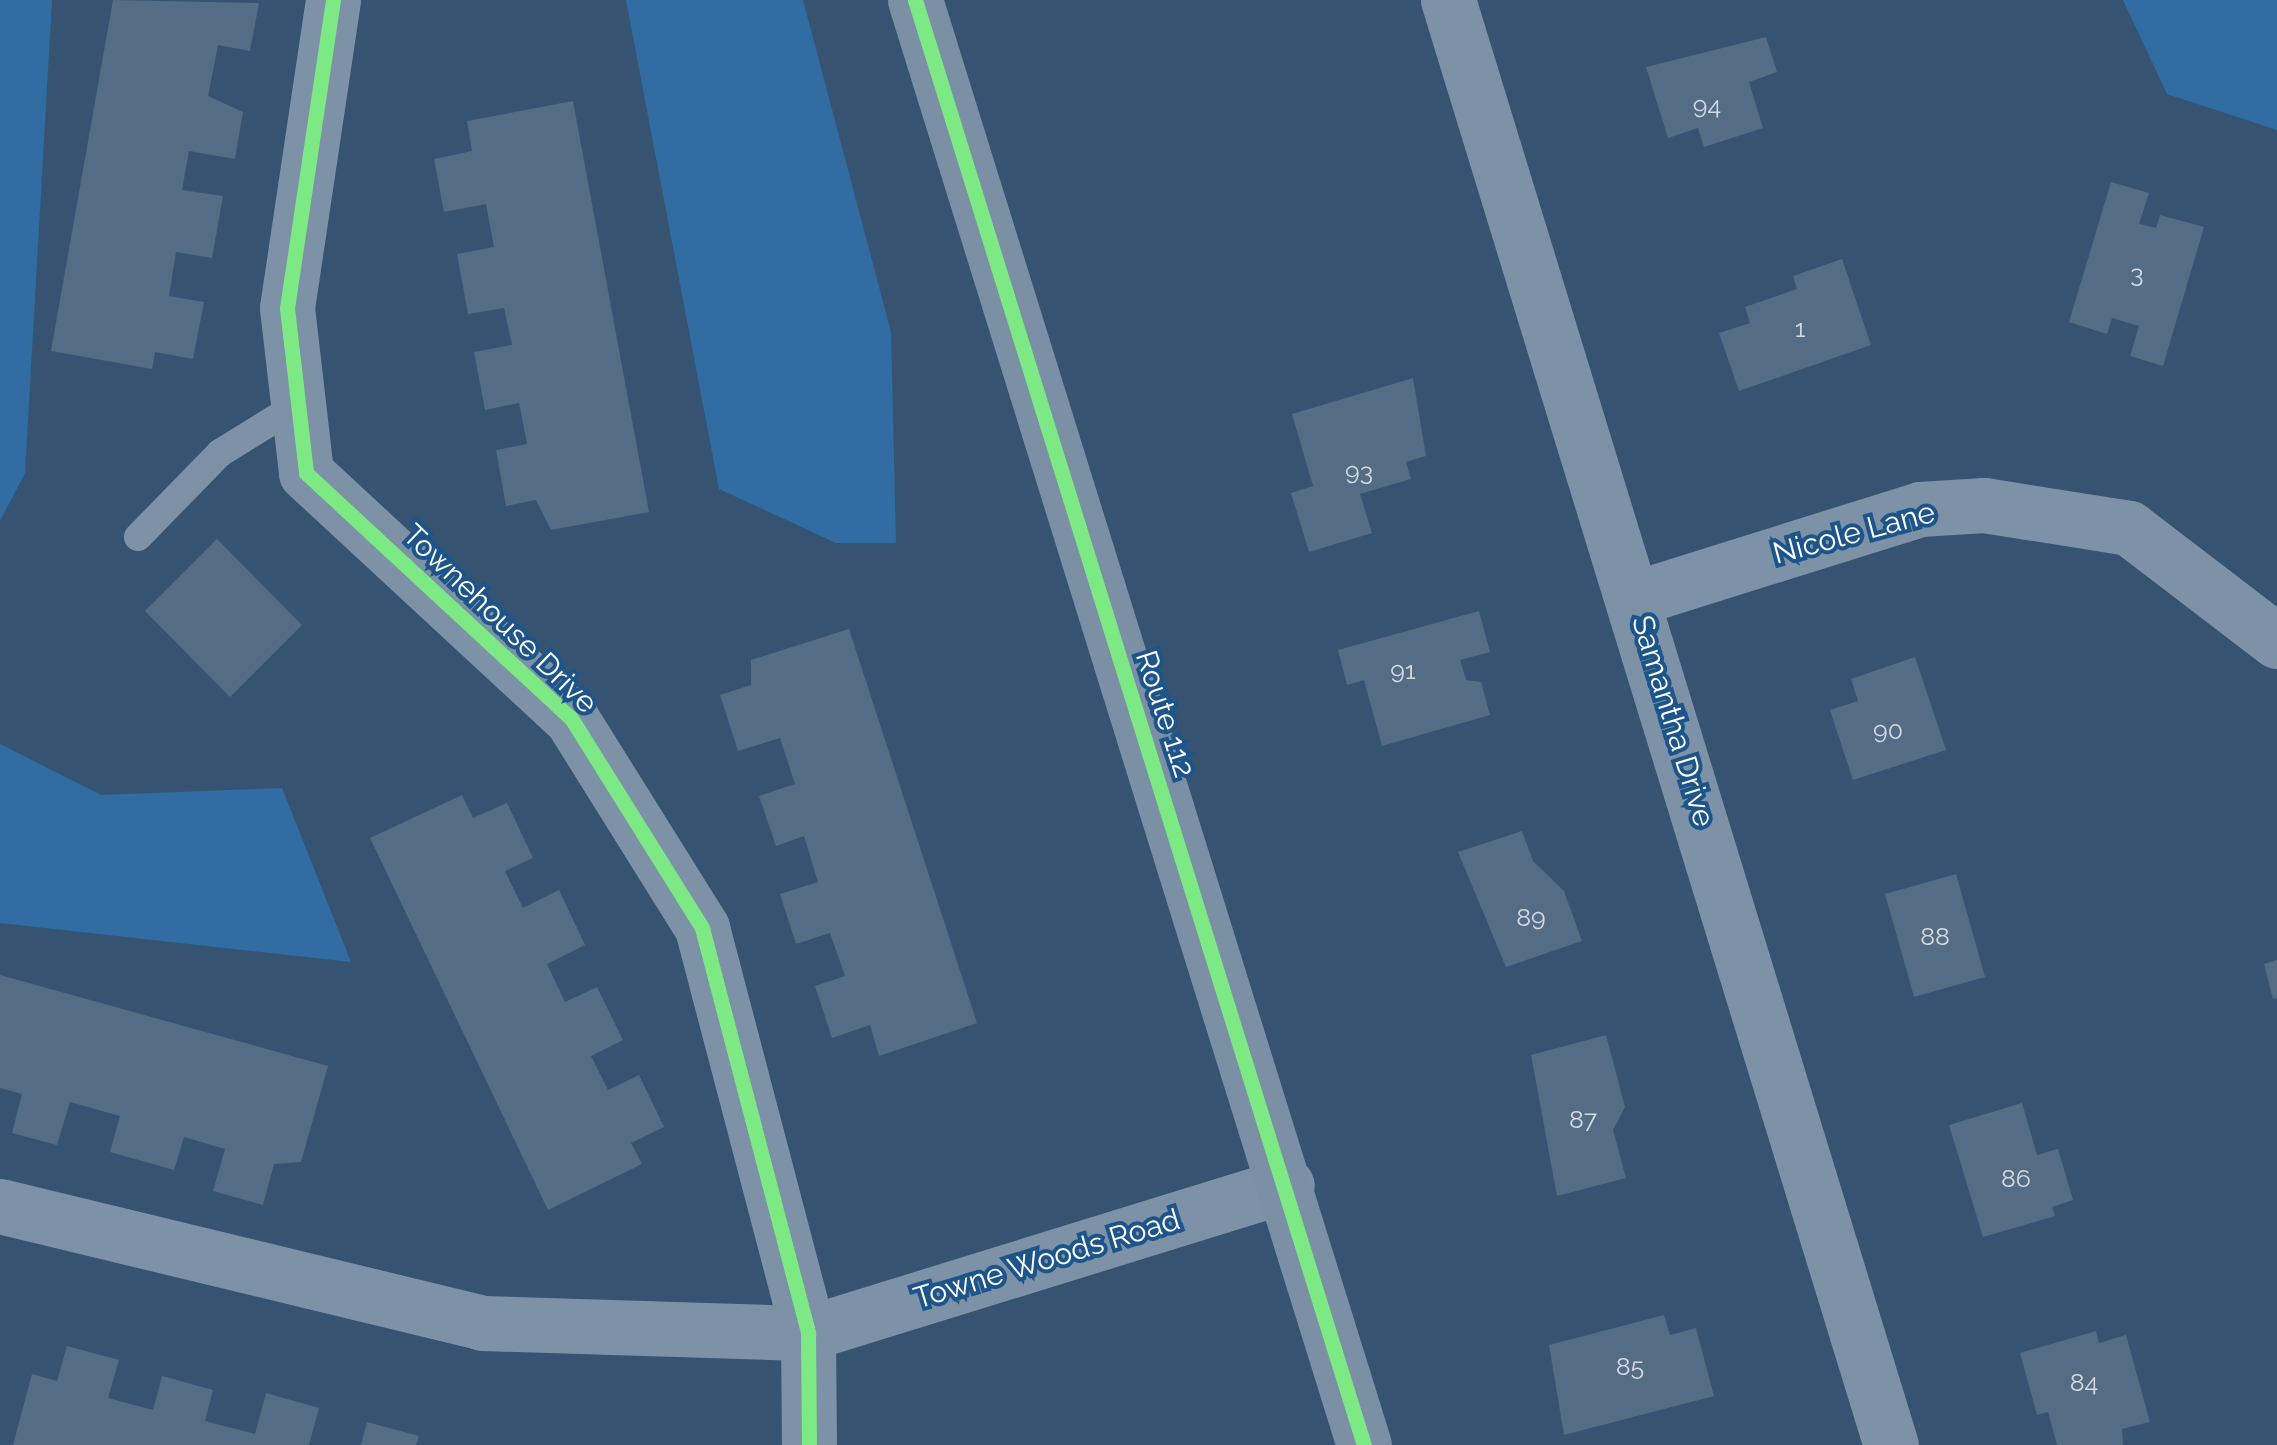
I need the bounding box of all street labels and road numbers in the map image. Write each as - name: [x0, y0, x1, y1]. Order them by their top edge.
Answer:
- street label: Nicole Lane: [1769, 494, 1939, 572]
- street label: Townehouse Drive: [395, 517, 605, 721]
- street label: Samantha Drive: [1624, 611, 1722, 831]
- street label: Route 112: [1128, 646, 1202, 782]
- street label: Towne Woods Road: [909, 1201, 1185, 1317]

